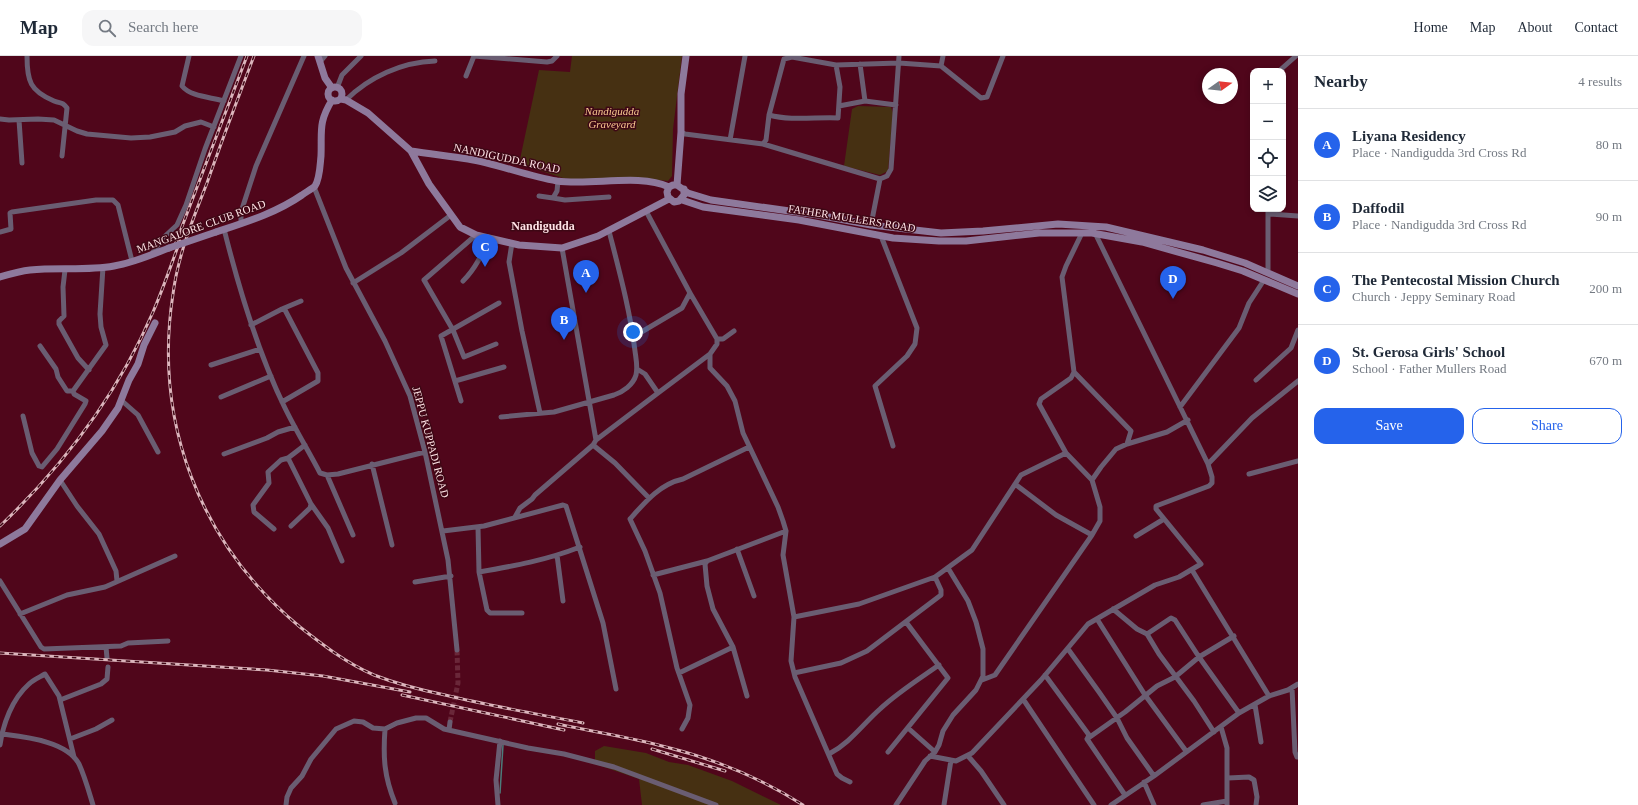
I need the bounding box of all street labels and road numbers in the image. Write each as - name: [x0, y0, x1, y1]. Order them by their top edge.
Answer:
- street label: NANDIGUDDA ROAD: [453, 141, 561, 175]
- street label: MANGALORE CLUB ROAD: [135, 197, 267, 255]
- street label: FATHER MULLERS ROAD: [787, 202, 917, 234]
- street label: JEPPU KUPPADI ROAD: [410, 385, 452, 499]

